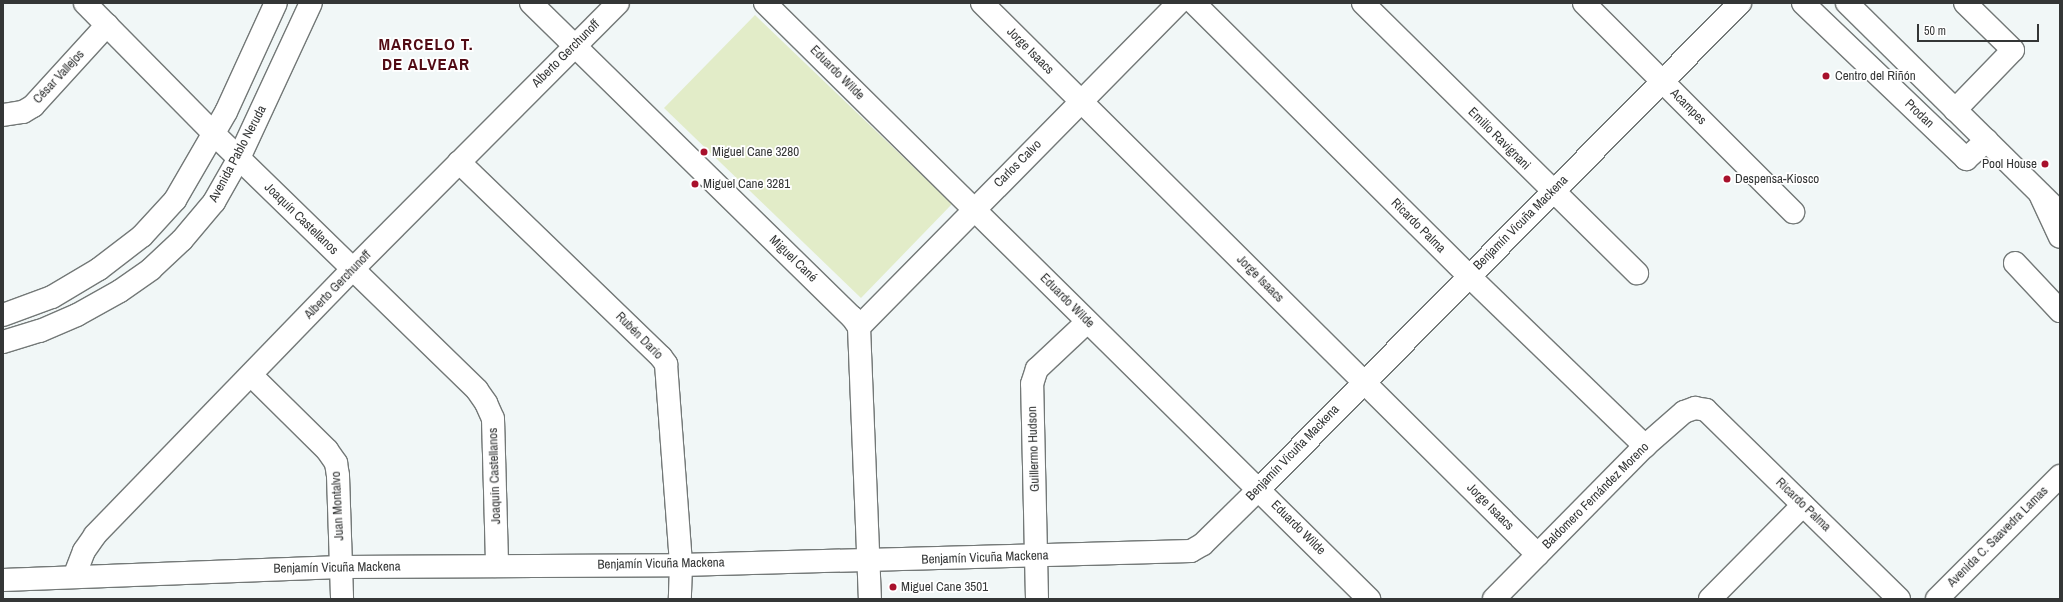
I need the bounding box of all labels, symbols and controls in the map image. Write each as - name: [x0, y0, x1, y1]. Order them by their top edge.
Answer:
- scale bar: [1919, 16, 2041, 42]
- street label: Alberto Gerchunoff: [529, 17, 603, 91]
- text: 50 m: [1924, 23, 1946, 39]
- street label: Jorge Isaacs: [1003, 24, 1057, 78]
- district label: MARCELO T. DE ALVEAR: [378, 34, 474, 74]
- street label: Eduardo Wilde: [807, 43, 867, 103]
- street label: César Vallejos: [30, 47, 88, 107]
- place label: Centro del Riñón: [1835, 68, 1916, 84]
- marker: Centro del Riñón: [1820, 70, 1832, 82]
- street label: Acampes: [1667, 86, 1709, 128]
- street label: Prodan: [1901, 96, 1937, 132]
- street label: Avenida Pablo Neruda: [206, 103, 270, 205]
- street label: Emilio Ravignani: [1465, 105, 1533, 173]
- street label: Carlos Calvo: [991, 137, 1045, 191]
- place label: Miguel Cane 3280: [712, 144, 799, 160]
- marker: Miguel Cane 3280: [699, 147, 709, 157]
- place label: Pool House: [1982, 156, 2037, 172]
- marker: Pool House: [2040, 159, 2050, 169]
- place label: Despensa-Kiosco: [1735, 171, 1819, 187]
- street label: Benjamín Vicuña Mackena: [1471, 173, 1571, 273]
- marker: Despensa-Kiosco: [1722, 174, 1732, 184]
- place label: Miguel Cane 3281: [703, 176, 790, 192]
- marker: Miguel Cane 3281: [690, 179, 700, 189]
- street label: Joaquín Castellanos: [261, 180, 341, 258]
- street label: Ricardo Palma: [1388, 196, 1448, 256]
- street label: Miguel Cané: [766, 232, 820, 286]
- street label: Alberto Gerchunoff: [301, 247, 375, 323]
- street label: Jorge Isaacs: [1233, 252, 1287, 306]
- street label: Eduardo Wilde: [1037, 271, 1097, 331]
- street label: Rubén Darío: [612, 309, 666, 363]
- street label: Benjamín Vicuña Mackena: [1243, 402, 1343, 504]
- street label: Guillermo Hudson: [1025, 406, 1043, 492]
- street label: Joaquín Castellanos: [486, 427, 504, 525]
- street label: Baldomero Fernández Moreno: [1540, 440, 1652, 552]
- street label: Juan Montalvo: [328, 471, 348, 541]
- street label: Ricardo Palma: [1772, 475, 1834, 535]
- street label: Jorge Isaacs: [1463, 480, 1517, 534]
- street label: Avenida C. Saavedra Lamas: [1944, 483, 2052, 591]
- street label: Eduardo Wilde: [1268, 498, 1328, 558]
- street label: Benjamín Vicuña Mackena: [921, 548, 1049, 568]
- street label: Benjamín Vicuña Mackena: [597, 555, 725, 573]
- street label: Benjamín Vicuña Mackena: [273, 559, 401, 577]
- place label: Miguel Cane 3501: [901, 579, 988, 595]
- marker: Miguel Cane 3501: [888, 582, 898, 592]

